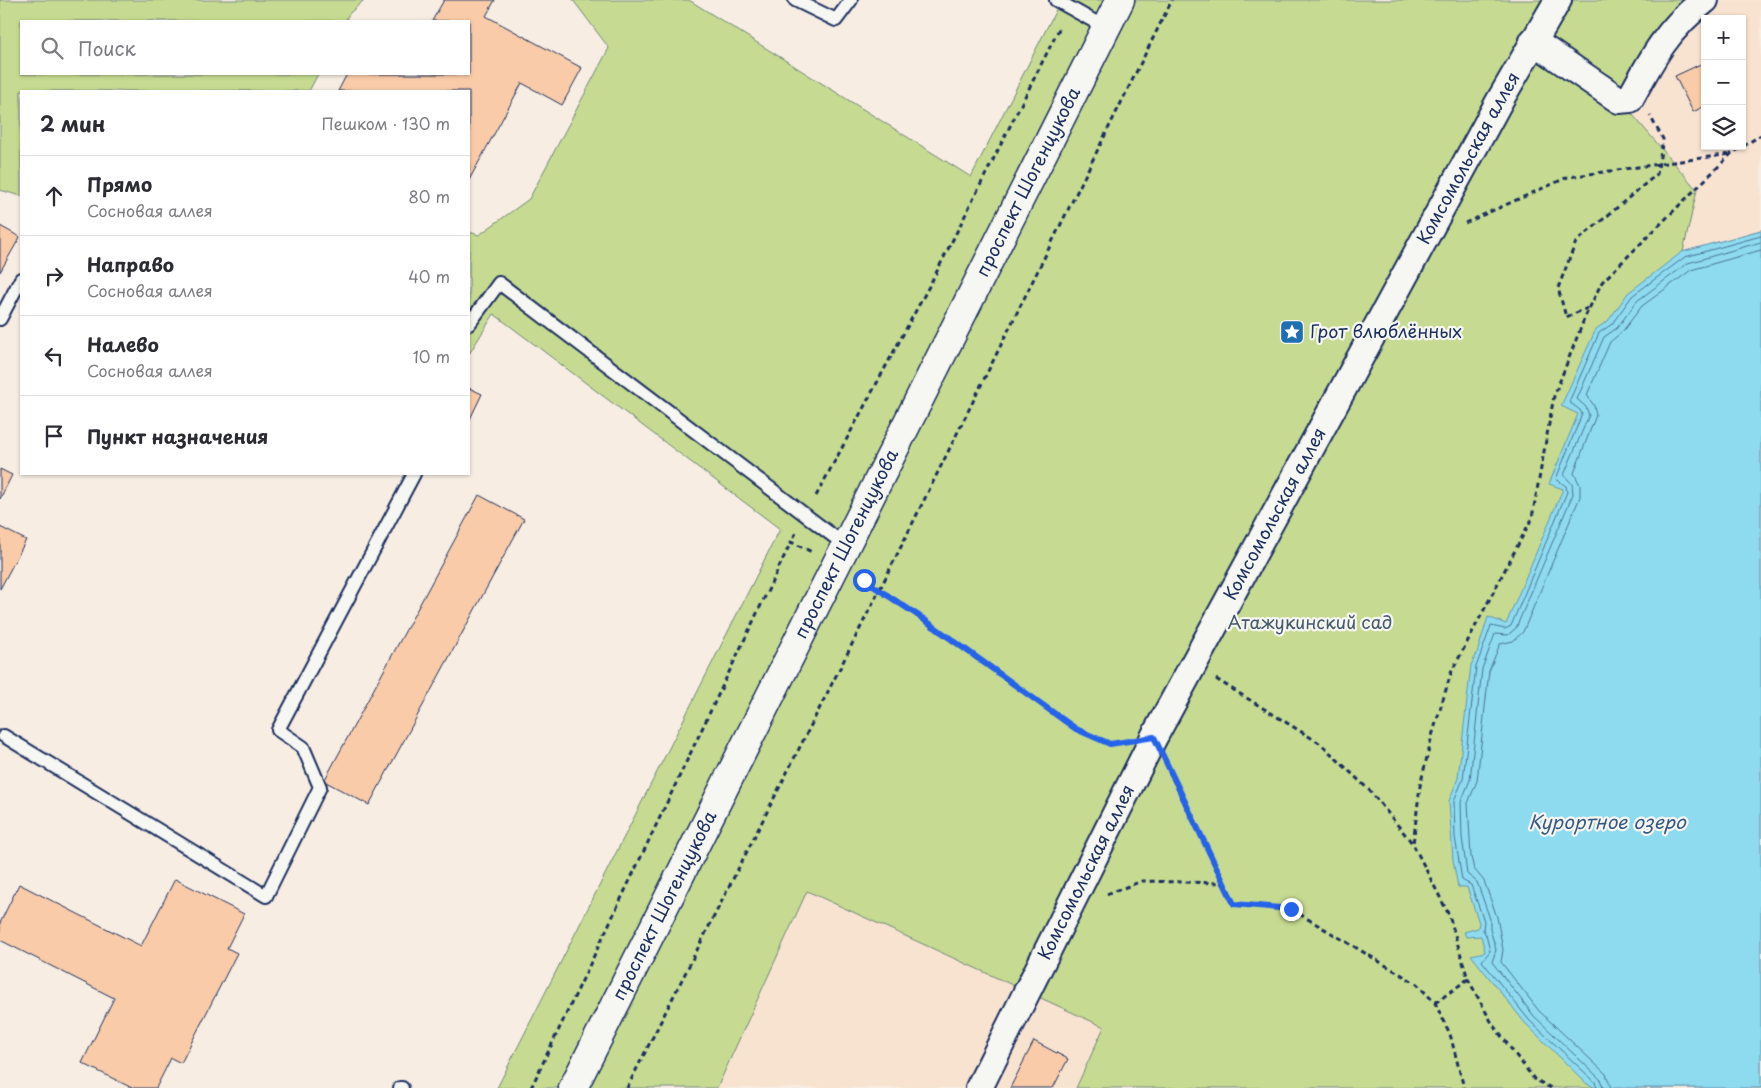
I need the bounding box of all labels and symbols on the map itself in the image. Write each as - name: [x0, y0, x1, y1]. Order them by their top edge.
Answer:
- street label: Комсомольская аллея: [1409, 66, 1526, 249]
- street label: проспект Шогенцукова: [968, 81, 1087, 281]
- place label: Грот влюблённых: [1310, 317, 1462, 344]
- place icon: Грот влюблённых: [1279, 319, 1305, 345]
- street label: Комсомольская аллея: [1216, 422, 1332, 604]
- street label: проспект Шогенцукова: [786, 443, 905, 643]
- route start: [853, 569, 876, 592]
- park label: Атажукинский сад: [1228, 608, 1392, 635]
- street label: Комсомольская аллея: [1030, 779, 1140, 964]
- street label: проспект Шогенцукова: [604, 805, 723, 1005]
- water label: Курортное озеро: [1528, 807, 1687, 835]
- route end: [1280, 898, 1303, 921]

